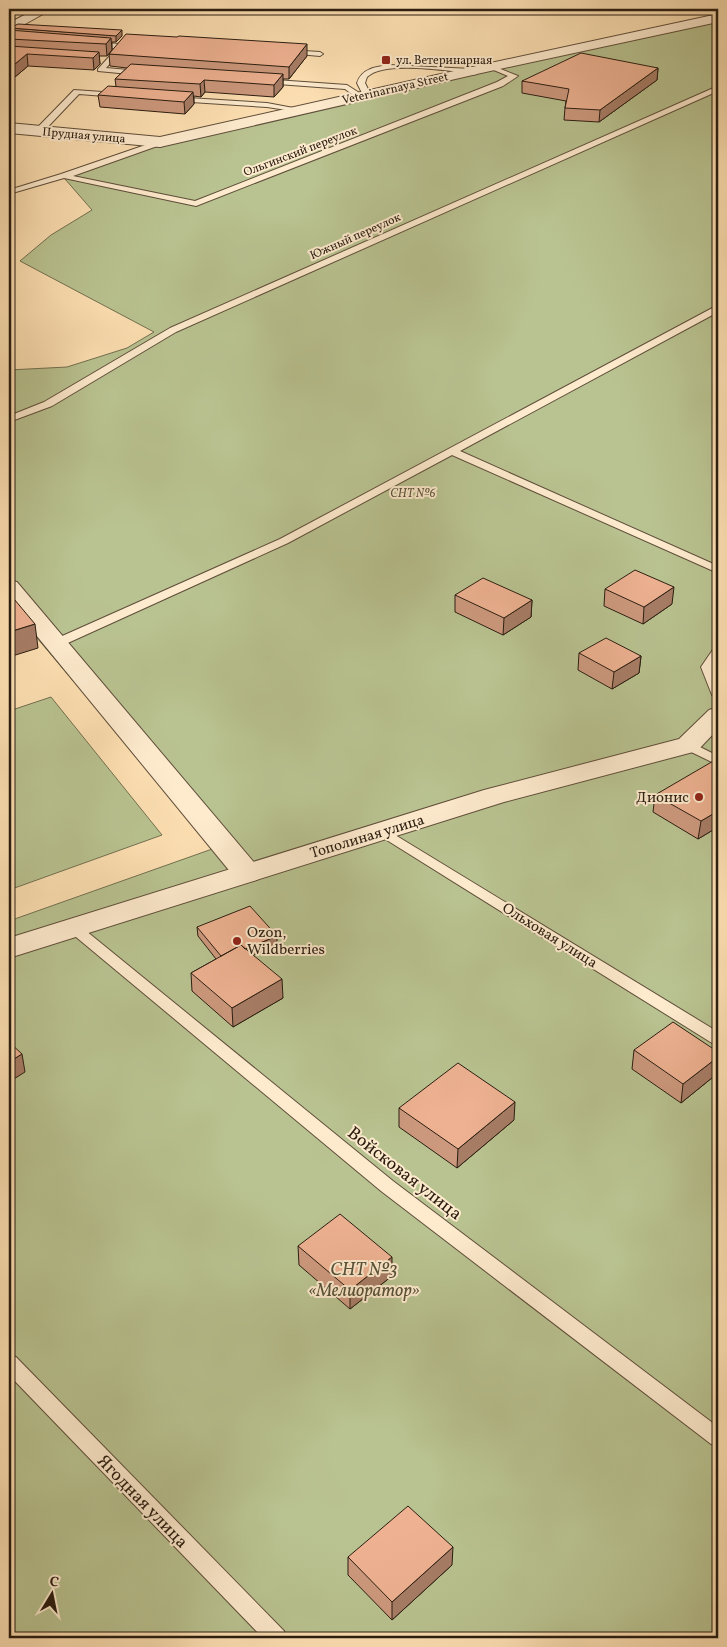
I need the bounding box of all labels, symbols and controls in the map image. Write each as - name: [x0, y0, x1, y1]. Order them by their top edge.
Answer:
- place label: ул. Ветеринарная: [396, 53, 492, 69]
- marker: ул. Ветеринарная: [380, 54, 392, 66]
- street label: Veterinarnaya Street: [341, 69, 450, 109]
- street label: Ольгинский переулок: [241, 123, 360, 181]
- street label: Прудная улица: [42, 124, 126, 148]
- street label: Южный переулок: [307, 209, 404, 264]
- park label: СНТ №6: [390, 486, 436, 502]
- place label: Дионис: [636, 788, 689, 809]
- marker: Дионис: [693, 791, 705, 803]
- street label: Тополиная улица: [308, 810, 427, 865]
- street label: Ольховая улица: [497, 898, 601, 974]
- place label: Ozon, Wildberries: [247, 923, 325, 961]
- marker: Ozon, Wildberries: [231, 935, 243, 947]
- street label: Войсковая улица: [341, 1121, 467, 1227]
- park label: СНТ №3 «Мелиоратор»: [308, 1258, 420, 1304]
- street label: Ягодная улица: [91, 1450, 193, 1554]
- north arrow: [28, 1570, 78, 1620]
- text: С: [48, 1573, 60, 1593]

